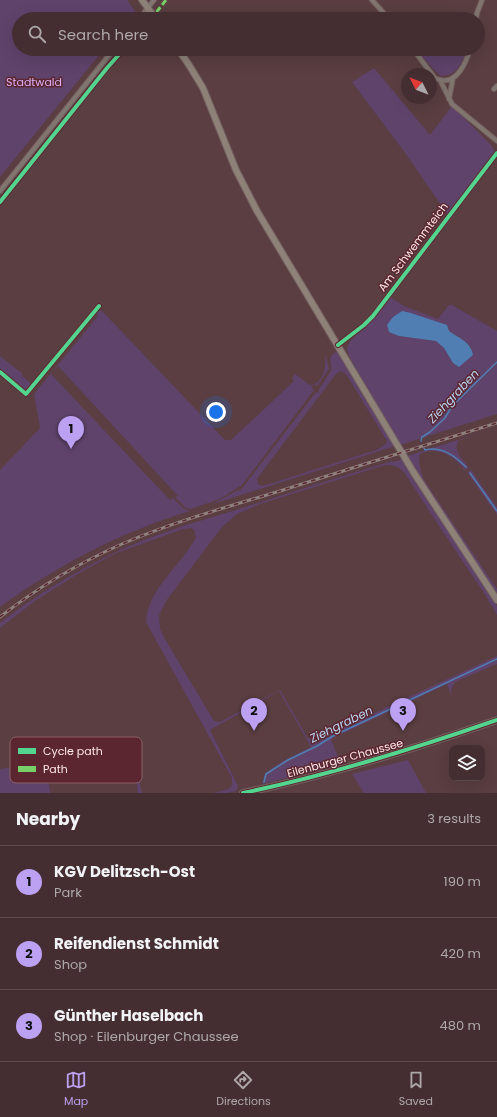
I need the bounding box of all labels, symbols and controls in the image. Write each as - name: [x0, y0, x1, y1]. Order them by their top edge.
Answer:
- search box: [12, 12, 485, 56]
- icon: search: [26, 23, 48, 45]
- text: Search here: [58, 24, 148, 45]
- north arrow: [401, 68, 437, 104]
- park label: Stadtwald: [6, 74, 62, 90]
- street label: Am Schwemmteich: [374, 199, 452, 295]
- water label: Ziehgraben: [423, 365, 483, 428]
- your location: [206, 402, 226, 422]
- pin: 1: [58, 416, 84, 449]
- pin: 2: [241, 698, 267, 731]
- pin: 3: [390, 698, 416, 731]
- water label: Ziehgraben: [306, 701, 376, 747]
- street label: Eilenburger Chaussee: [285, 735, 405, 781]
- legend: [10, 737, 142, 783]
- text: Cycle path: [43, 743, 103, 759]
- map controls: [449, 745, 485, 781]
- button: layers: [449, 745, 485, 781]
- text: Path: [43, 761, 68, 777]
- text: Nearby: [16, 807, 80, 831]
- text: 3 results: [427, 809, 481, 828]
- text: KGV Delitzsch-Ost: [54, 861, 195, 882]
- text: 1: [27, 872, 31, 891]
- text: 190 m: [444, 872, 481, 891]
- text: Park: [54, 883, 82, 902]
- text: Reifendienst Schmidt: [54, 933, 219, 954]
- text: 2: [25, 944, 33, 963]
- text: 420 m: [440, 944, 481, 963]
- text: Shop: [54, 955, 87, 974]
- text: Günther Haselbach: [54, 1005, 203, 1026]
- text: 3: [25, 1016, 33, 1035]
- text: 480 m: [440, 1016, 481, 1035]
- text: Shop · Eilenburger Chaussee: [54, 1027, 238, 1046]
- tab: Map: [64, 1069, 88, 1110]
- tab: Directions: [216, 1069, 271, 1110]
- tab: Saved: [399, 1069, 433, 1110]

